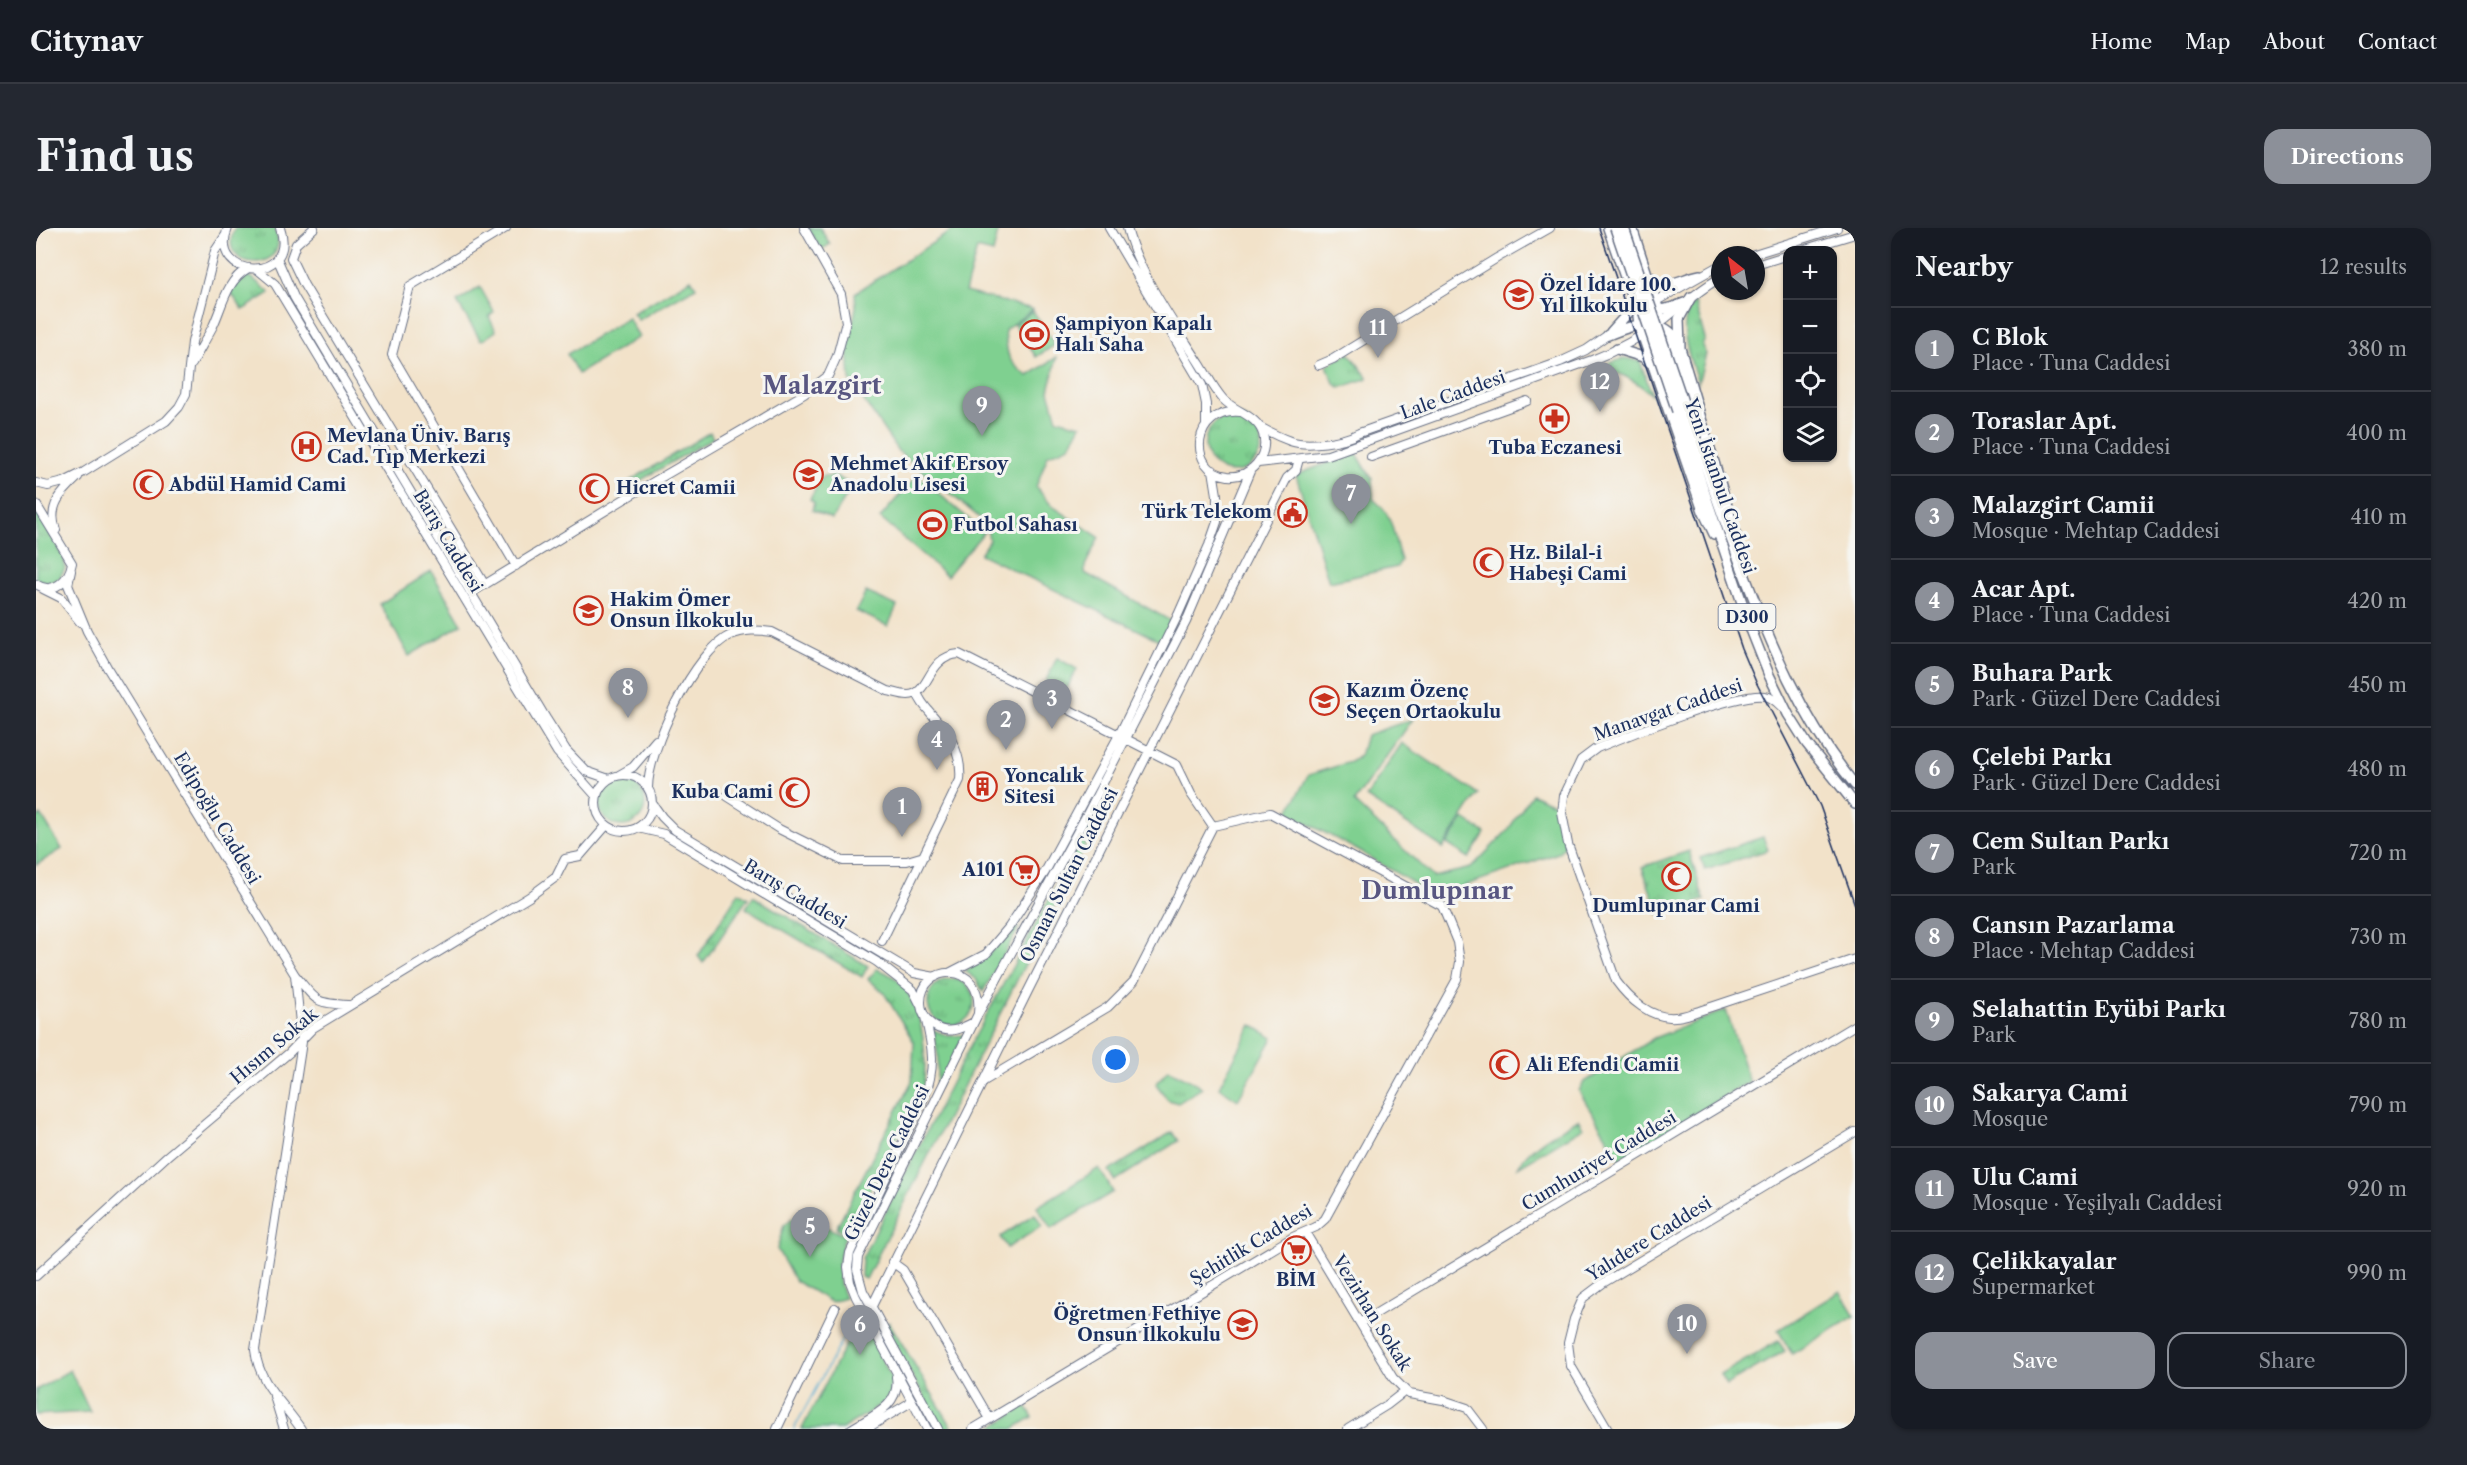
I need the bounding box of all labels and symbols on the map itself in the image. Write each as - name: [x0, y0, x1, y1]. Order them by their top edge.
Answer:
- north arrow: [1711, 246, 1765, 300]
- place label: Özel İdare 100. Yıl İlkokulu: [1539, 273, 1676, 317]
- school or university icon: Özel İdare 100. Yıl İlkokulu: [1503, 279, 1535, 311]
- pin: 11: [1358, 308, 1398, 358]
- place label: Şampiyon Kapalı Halı Saha: [1055, 313, 1213, 356]
- sports icon: Şampiyon Kapalı Halı Saha: [1018, 318, 1050, 350]
- pin: 12: [1580, 362, 1620, 412]
- street label: Lale Caddesi: [1397, 366, 1509, 424]
- district label: Malazgirt: [763, 371, 882, 400]
- pin: 9: [962, 386, 1002, 436]
- street label: Yeni İstanbul Caddesi: [1679, 394, 1762, 577]
- pharmacy icon: Tuba Eczanesi: [1539, 403, 1571, 435]
- place label: Mevlana Üniv. Barış Cad. Tıp Merkezi: [327, 424, 511, 468]
- hospital icon: Mevlana Üniv. Barış Cad. Tıp Merkezi: [290, 430, 322, 462]
- place label: Tuba Eczanesi: [1488, 437, 1622, 459]
- place label: Mehmet Akif Ersoy Anadolu Lisesi: [829, 453, 1009, 496]
- school or university icon: Mehmet Akif Ersoy Anadolu Lisesi: [793, 458, 825, 490]
- mosque icon: Abdül Hamid Cami: [132, 469, 164, 501]
- mosque icon: Hicret Camii: [579, 472, 611, 504]
- place label: Abdül Hamid Cami: [168, 474, 347, 496]
- pin: 7: [1332, 474, 1370, 524]
- place label: Hicret Camii: [616, 477, 736, 499]
- street label: Barış Caddesi: [409, 485, 488, 597]
- public building icon: Türk Telekom: [1277, 496, 1309, 528]
- place label: Türk Telekom: [1141, 501, 1272, 523]
- sports icon: Futbol Sahası: [916, 509, 948, 541]
- place label: Futbol Sahası: [953, 514, 1078, 536]
- place label: Hz. Bilal-i Habeşi Cami: [1509, 542, 1627, 585]
- mosque icon: Hz. Bilal-i Habeşi Cami: [1472, 547, 1504, 579]
- place label: Hakim Ömer Onsun İlkokulu: [610, 588, 754, 632]
- school or university icon: Hakim Ömer Onsun İlkokulu: [573, 594, 605, 626]
- road number: D300: [1718, 604, 1776, 630]
- pin: 8: [608, 668, 648, 718]
- street label: Manavgat Caddesi: [1591, 674, 1746, 746]
- place label: Kazım Özenç Seçen Ortaokulu: [1346, 679, 1501, 723]
- pin: 3: [1032, 680, 1072, 729]
- school or university icon: Kazım Özenç Seçen Ortaokulu: [1309, 685, 1341, 717]
- pin: 2: [986, 700, 1026, 750]
- pin: 4: [918, 720, 956, 770]
- street label: Edipoğlu Caddesi: [169, 748, 265, 888]
- place label: Yoncalık Sitesi: [1003, 765, 1085, 808]
- building icon: Yoncalık Sitesi: [967, 770, 999, 802]
- mosque icon: Kuba Cami: [778, 776, 810, 808]
- place label: Kuba Cami: [671, 781, 774, 803]
- street label: Osman Sultan Caddesi: [1015, 784, 1123, 966]
- pin: 1: [882, 788, 922, 837]
- supermarket icon: A101: [1009, 854, 1041, 886]
- street label: Barış Caddesi: [739, 855, 851, 934]
- place label: A101: [961, 859, 1004, 881]
- mosque icon: Dumlupınar Cami: [1660, 861, 1692, 893]
- district label: Dumlupınar: [1361, 876, 1513, 905]
- place label: Dumlupınar Cami: [1592, 895, 1760, 917]
- street label: Hısım Sokak: [226, 1002, 323, 1089]
- your location: [1101, 1045, 1130, 1074]
- mosque icon: Ali Efendi Camii: [1489, 1049, 1521, 1081]
- place label: Ali Efendi Camii: [1525, 1054, 1680, 1076]
- street label: Güzel Dere Caddesi: [840, 1081, 934, 1244]
- street label: Cumhuriyet Caddesi: [1518, 1106, 1681, 1216]
- street label: Yalıdere Caddesi: [1582, 1191, 1716, 1287]
- street label: Şehitlik Caddesi: [1186, 1200, 1316, 1290]
- pin: 5: [790, 1208, 830, 1257]
- supermarket icon: BİM: [1280, 1235, 1312, 1267]
- street label: Vezirhan Sokak: [1327, 1250, 1417, 1376]
- place label: BİM: [1276, 1268, 1316, 1291]
- place label: Öğretmen Fethiye Onsun İlkokulu: [1054, 1302, 1221, 1346]
- pin: 10: [1668, 1304, 1706, 1354]
- pin: 6: [840, 1306, 880, 1355]
- school or university icon: Öğretmen Fethiye Onsun İlkokulu: [1226, 1308, 1258, 1340]

